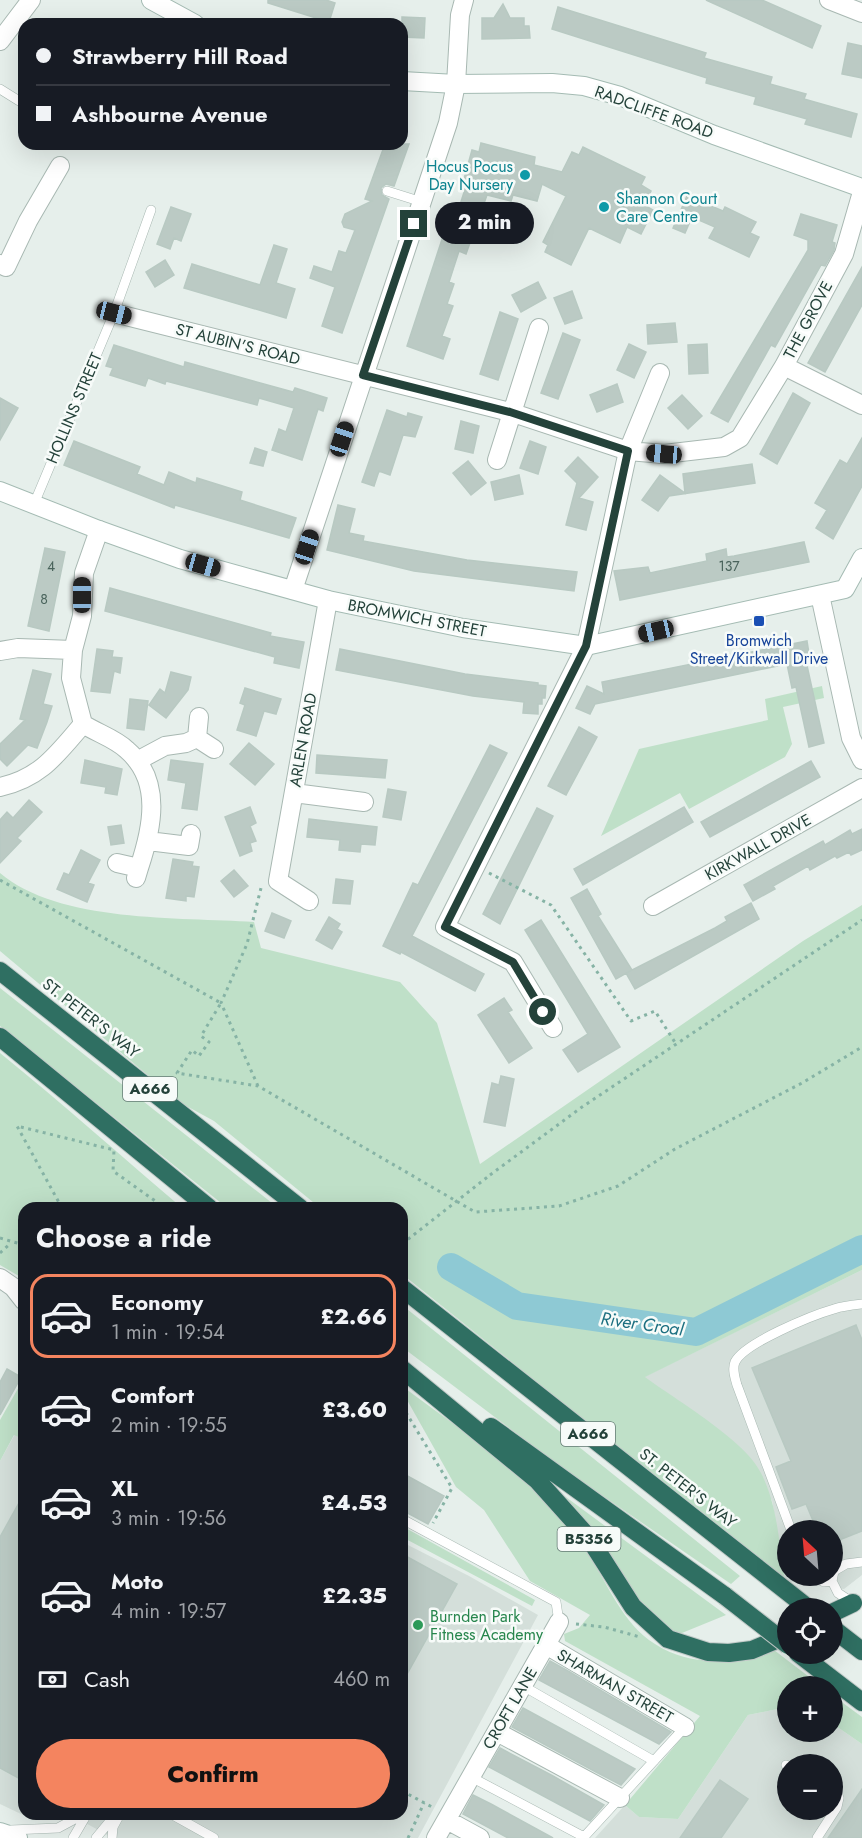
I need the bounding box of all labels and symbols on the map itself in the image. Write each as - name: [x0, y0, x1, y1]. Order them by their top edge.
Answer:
- street label: RADCLIFFE ROAD: [592, 80, 717, 144]
- place label: Hocus Pocus Day Nursery: [426, 155, 514, 196]
- marker: Hocus Pocus Day Nursery: [518, 168, 532, 182]
- place label: Shannon Court Care Centre: [616, 187, 717, 228]
- marker: Shannon Court Care Centre: [597, 200, 611, 214]
- callout: 2 min: [435, 203, 534, 245]
- route end: [400, 210, 427, 237]
- street label: THE GROVE: [778, 277, 838, 363]
- car: [94, 300, 134, 326]
- street label: ST AUBIN'S ROAD: [173, 317, 303, 371]
- street label: HOLLINS STREET: [40, 348, 108, 467]
- car: [328, 419, 356, 459]
- car: [645, 443, 683, 465]
- car: [293, 527, 321, 567]
- car: [183, 551, 223, 579]
- house number: 4: [47, 556, 55, 576]
- house number: 137: [718, 556, 740, 576]
- car: [73, 577, 91, 613]
- house number: 8: [40, 589, 48, 609]
- street label: BROMWICH STREET: [346, 593, 489, 643]
- marker: Bromwich Street/Kirkwall Drive: [752, 614, 766, 628]
- car: [636, 618, 676, 644]
- place label: Bromwich Street/Kirkwall Drive: [690, 629, 828, 670]
- street label: ARLEN ROAD: [283, 691, 323, 789]
- street label: KIRKWALL DRIVE: [701, 808, 815, 886]
- street label: ST. PETER'S WAY: [38, 973, 144, 1063]
- route start: [529, 998, 556, 1025]
- road number: A666: [123, 1077, 177, 1101]
- water label: River Croal: [599, 1305, 686, 1343]
- road number: A666: [561, 1422, 615, 1446]
- street label: ST. PETER'S WAY: [635, 1443, 741, 1533]
- north arrow: [777, 1520, 843, 1586]
- road number: B5356: [558, 1527, 620, 1551]
- place label: Burnden Park Fitness Academy: [430, 1605, 544, 1646]
- marker: Burnden Park Fitness Academy: [411, 1618, 425, 1632]
- street label: SHARMAN STREET: [553, 1643, 678, 1729]
- street label: CROFT LANE: [477, 1663, 543, 1753]

